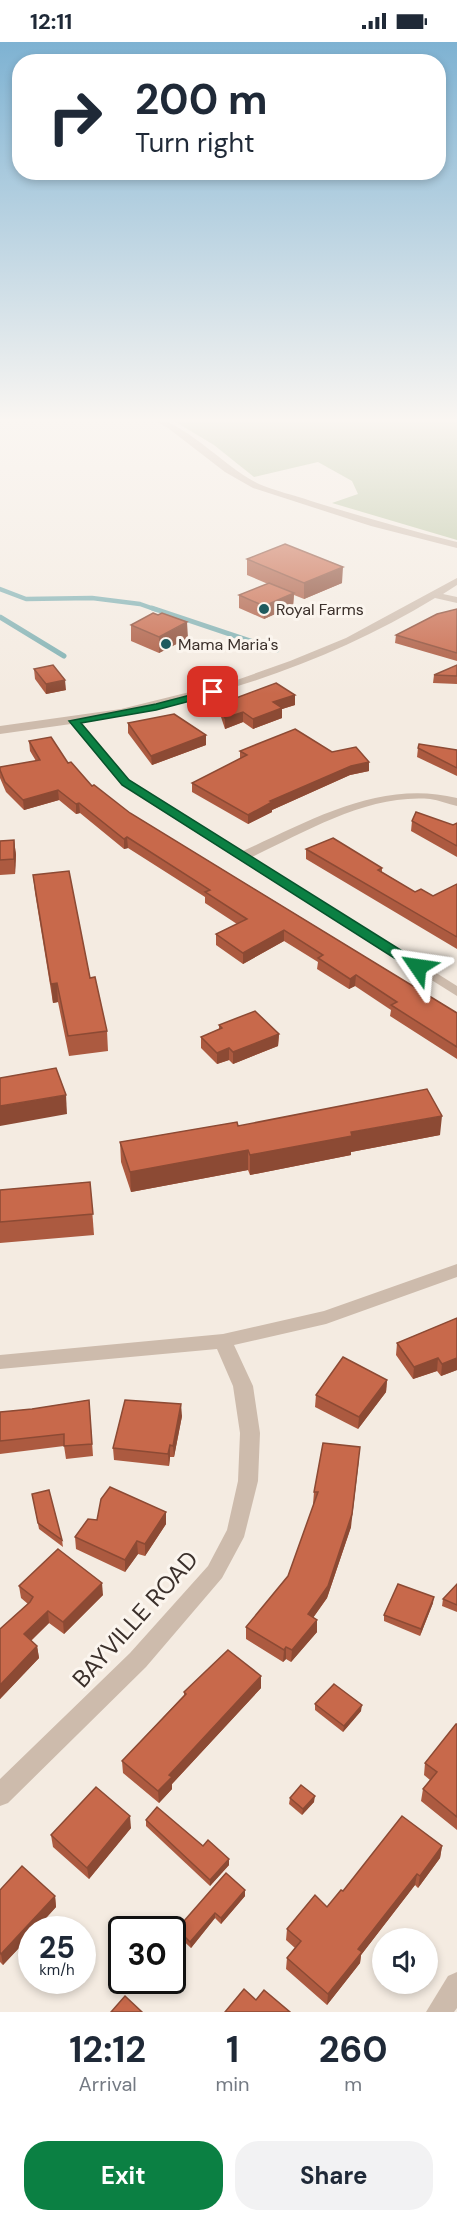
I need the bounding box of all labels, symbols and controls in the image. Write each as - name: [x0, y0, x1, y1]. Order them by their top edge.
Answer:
- text: 12:11: [30, 7, 72, 36]
- text: 200 m: [135, 72, 268, 127]
- icon: right: [36, 78, 114, 156]
- text: Turn right: [135, 125, 255, 160]
- place label: Royal Farms: [276, 599, 364, 620]
- marker: Royal Farms: [257, 602, 271, 616]
- place label: Mama Maria's: [178, 634, 279, 655]
- marker: Mama Maria's: [159, 637, 173, 651]
- pin: [187, 666, 238, 717]
- icon: arrive: [196, 675, 229, 708]
- position arrow: [386, 935, 450, 999]
- street label: BAYVILLE ROAD: [66, 1544, 204, 1694]
- speed limit sign: 30: [108, 1916, 186, 1994]
- text: 25: [39, 1928, 75, 1967]
- map controls: [372, 1928, 438, 1994]
- button: sound: [372, 1928, 438, 1994]
- text: km/h: [39, 1960, 75, 1980]
- text: 12:12: [69, 2026, 146, 2073]
- text: 1: [226, 2026, 239, 2073]
- text: 260: [319, 2026, 388, 2073]
- text: Arrival: [79, 2071, 137, 2097]
- text: min: [215, 2071, 250, 2097]
- text: m: [344, 2071, 362, 2097]
- button: Exit: [24, 2141, 223, 2210]
- button: Share: [235, 2141, 433, 2210]

